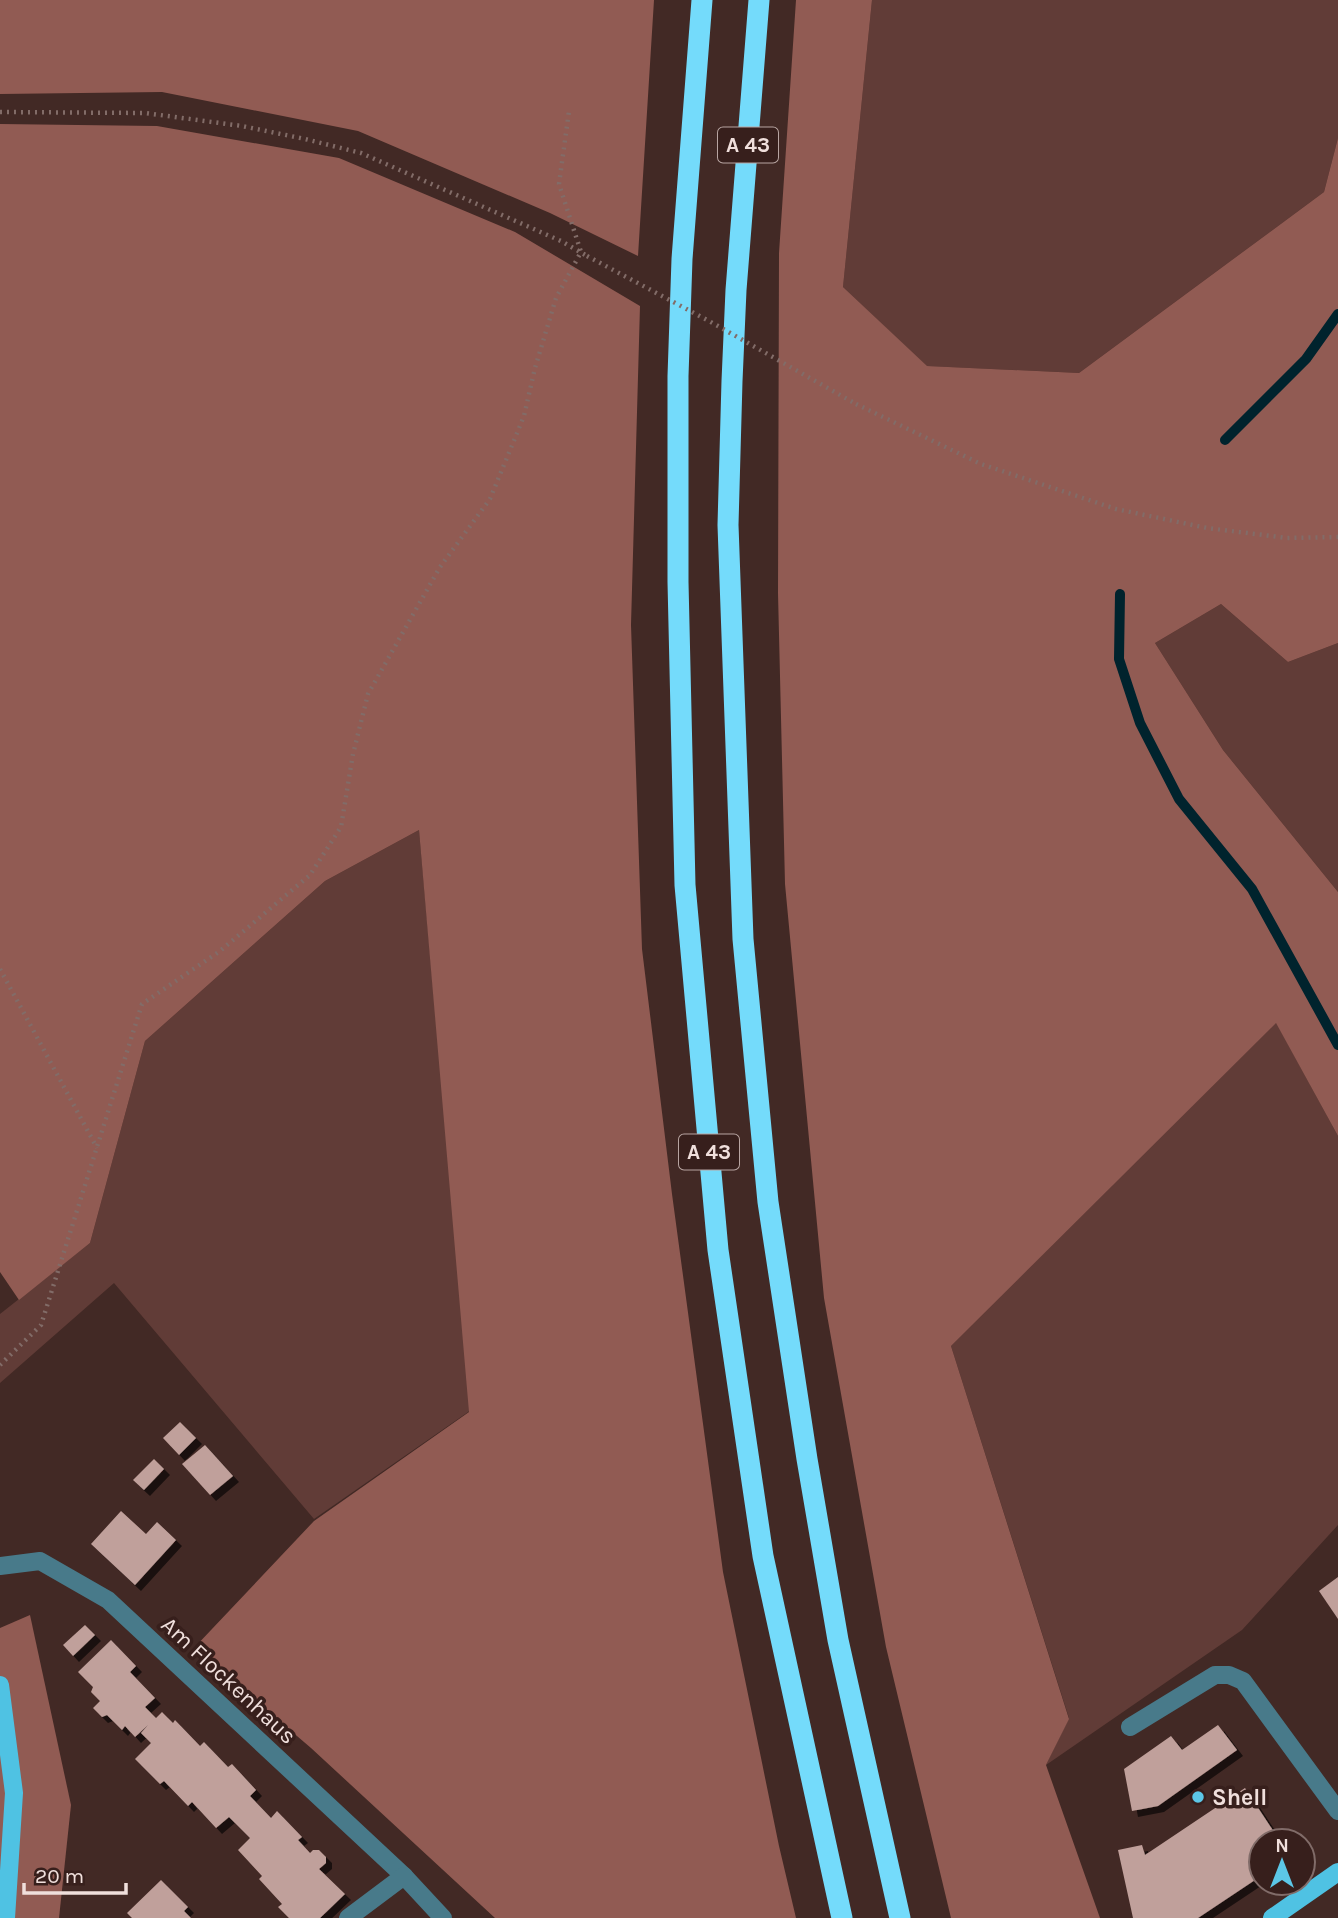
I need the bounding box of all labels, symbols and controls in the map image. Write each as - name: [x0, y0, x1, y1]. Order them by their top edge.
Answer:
- road number: A 43: [718, 128, 778, 162]
- road number: A 43: [679, 1134, 739, 1170]
- street label: Am Flockenhaus: [156, 1611, 302, 1750]
- place label: Shell: [1212, 1784, 1267, 1811]
- marker: Shell: [1190, 1789, 1206, 1805]
- north arrow: [1247, 1827, 1317, 1897]
- text: N: [1275, 1835, 1289, 1857]
- scale bar: [24, 1852, 126, 1896]
- text: 20 m: [35, 1864, 84, 1888]

